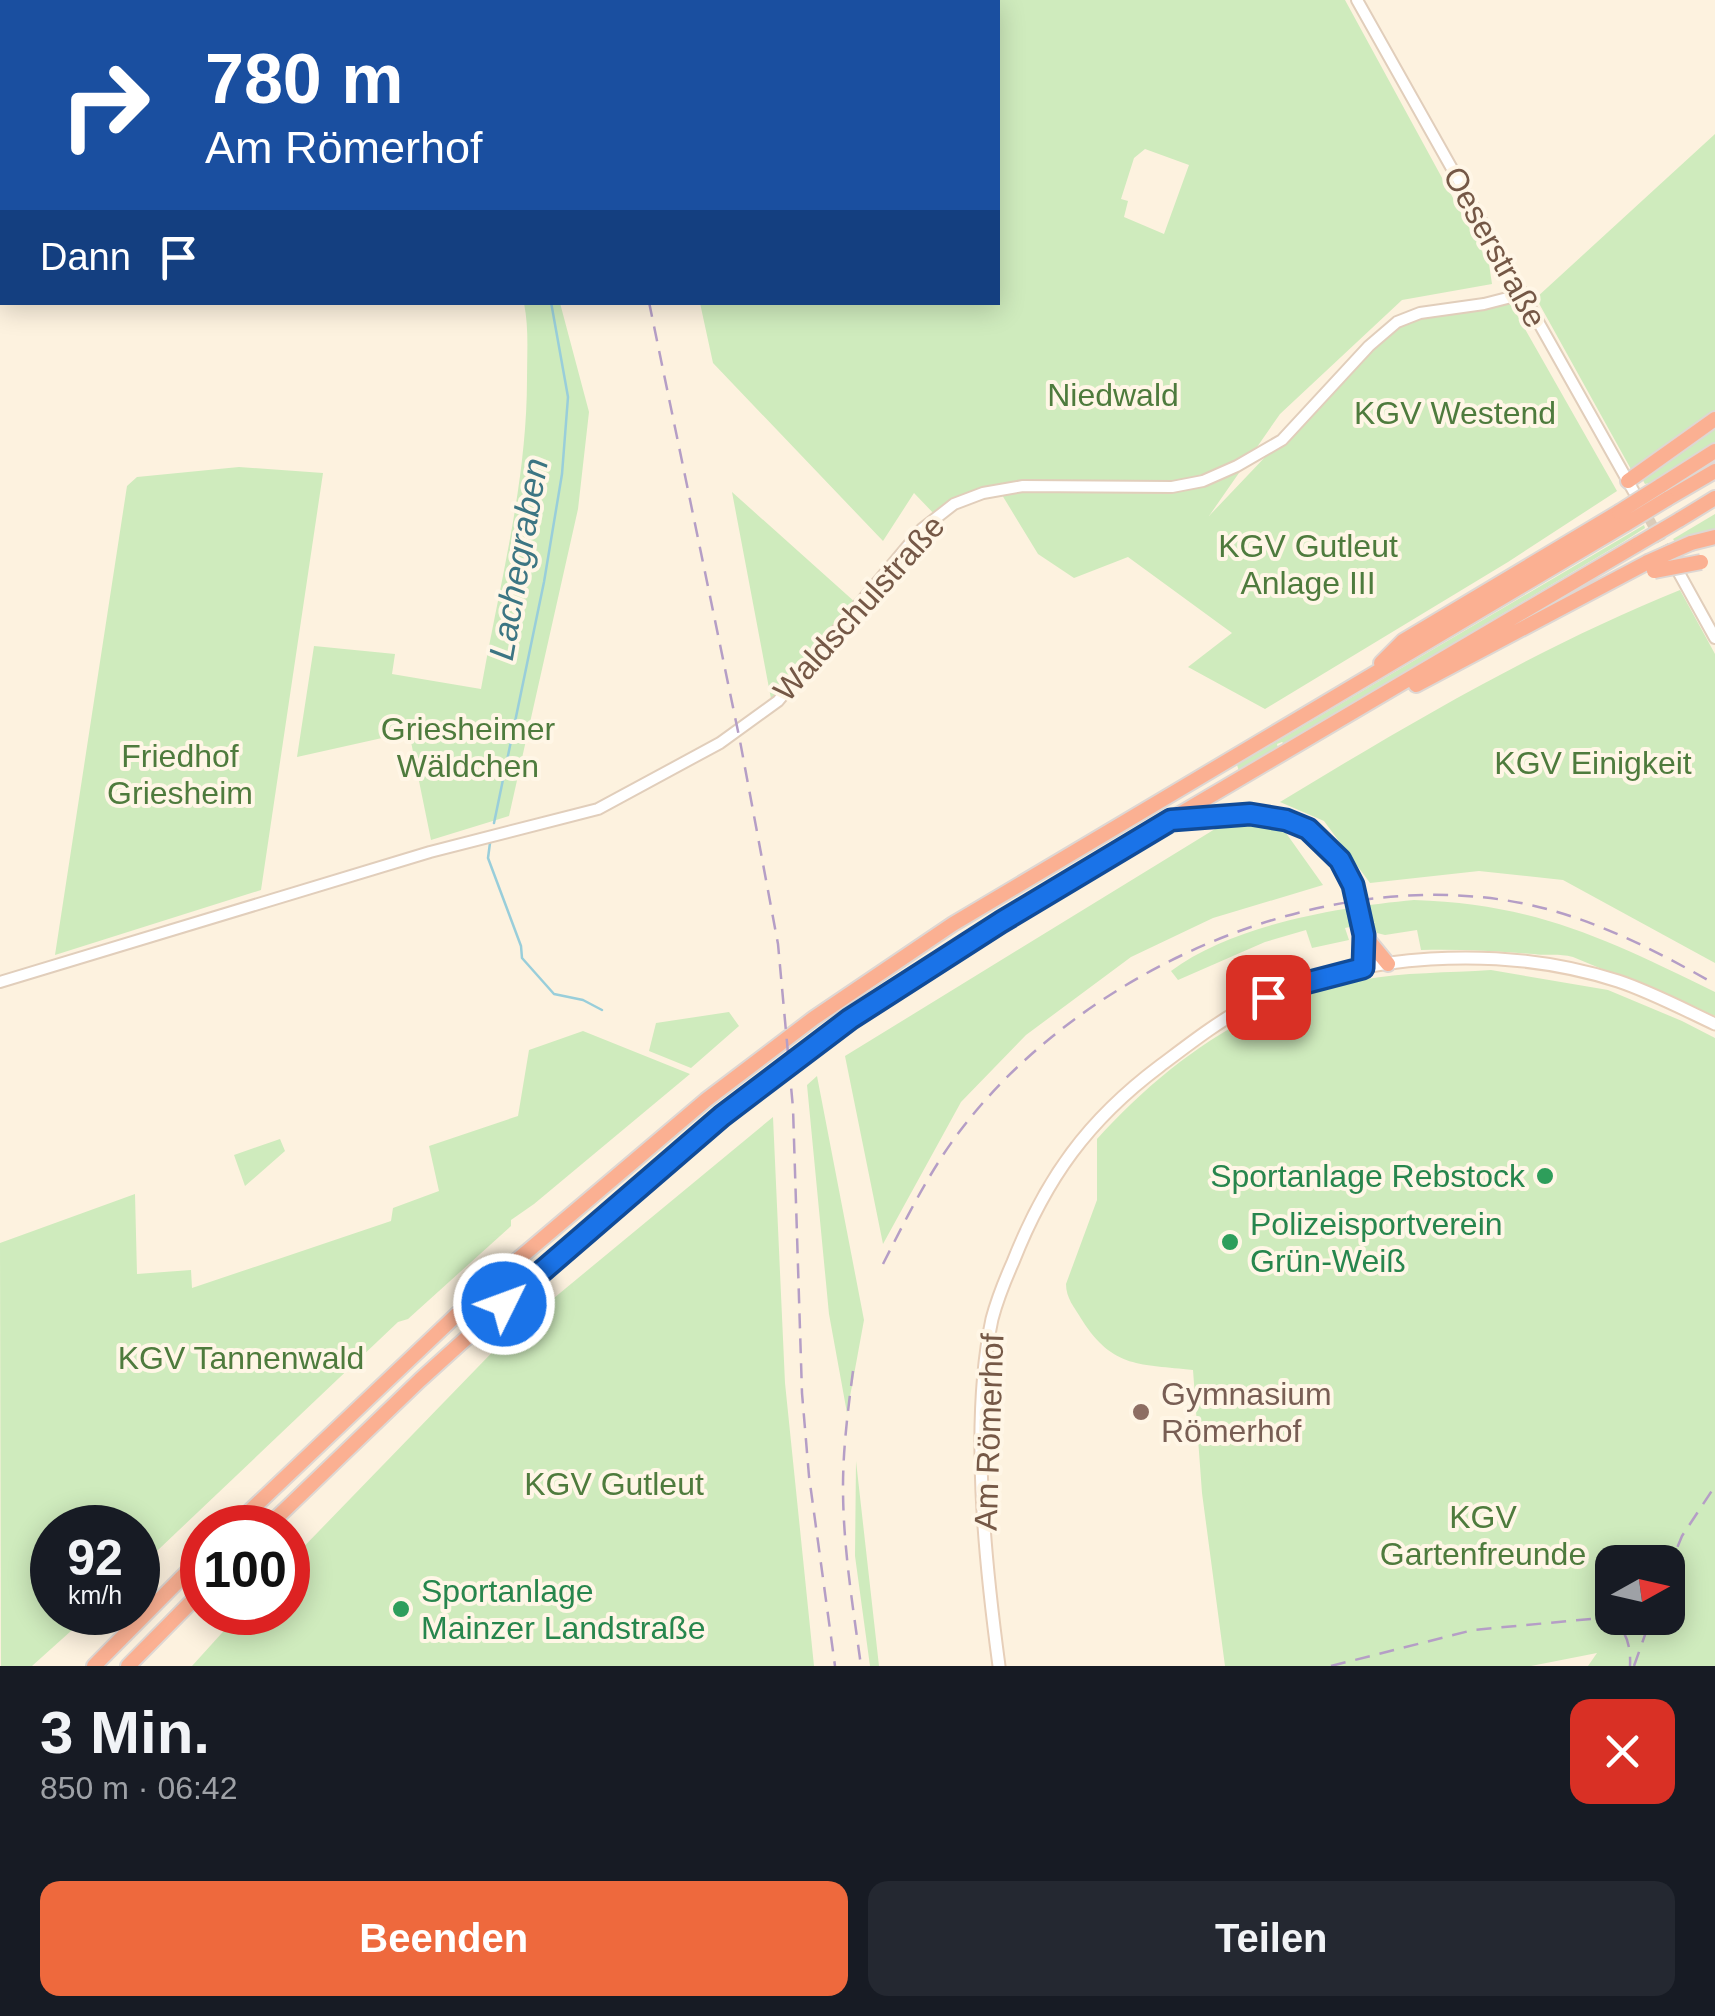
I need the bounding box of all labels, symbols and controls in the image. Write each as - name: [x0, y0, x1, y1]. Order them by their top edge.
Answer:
- icon: right: [40, 40, 170, 170]
- text: 780 m: [205, 40, 403, 118]
- text: Am Römerhof: [205, 122, 483, 173]
- street label: Oeserstraße: [1436, 161, 1554, 333]
- icon: arrive: [151, 230, 206, 285]
- text: Dann: [40, 236, 131, 278]
- park label: Niedwald: [1047, 377, 1179, 413]
- park label: KGV Westend: [1354, 395, 1556, 431]
- water label: Lachegraben: [481, 455, 555, 663]
- street label: Waldschulstraße: [766, 508, 952, 708]
- park label: KGV Gutleut Anlage III: [1218, 528, 1398, 601]
- park label: Griesheimer Wäldchen: [381, 711, 555, 784]
- park label: Friedhof Griesheim: [107, 738, 253, 811]
- park label: KGV Einigkeit: [1494, 745, 1692, 781]
- pin: [1226, 955, 1311, 1040]
- icon: arrive: [1241, 970, 1296, 1025]
- place label: Sportanlage Rebstock: [1210, 1158, 1526, 1194]
- marker: Sportanlage Rebstock: [1534, 1165, 1556, 1187]
- place label: Polizeisportverein Grün-Weiß: [1250, 1206, 1503, 1279]
- marker: Polizeisportverein Grün-Weiß: [1219, 1231, 1241, 1253]
- position arrow: [452, 1252, 556, 1356]
- street label: Am Römerhof: [968, 1333, 1010, 1531]
- park label: KGV Tannenwald: [118, 1340, 364, 1376]
- place label: Gymnasium Römerhof: [1161, 1376, 1332, 1449]
- marker: Gymnasium Römerhof: [1130, 1401, 1152, 1423]
- park label: KGV Gutleut: [524, 1466, 704, 1502]
- park label: KGV Gartenfreunde: [1380, 1499, 1586, 1572]
- speed limit sign: 100: [180, 1505, 310, 1635]
- text: 92: [67, 1530, 123, 1586]
- north arrow: [1595, 1545, 1685, 1635]
- map controls: [1595, 1545, 1685, 1635]
- place label: Sportanlage Mainzer Landstraße: [421, 1573, 706, 1646]
- text: km/h: [68, 1581, 122, 1609]
- marker: Sportanlage Mainzer Landstraße: [390, 1598, 412, 1620]
- text: 3 Min.: [40, 1699, 210, 1766]
- button: close: [1570, 1699, 1675, 1804]
- text: 850 m · 06:42: [40, 1770, 237, 1806]
- button: Beenden: [40, 1881, 848, 1996]
- button: Teilen: [868, 1881, 1675, 1996]

